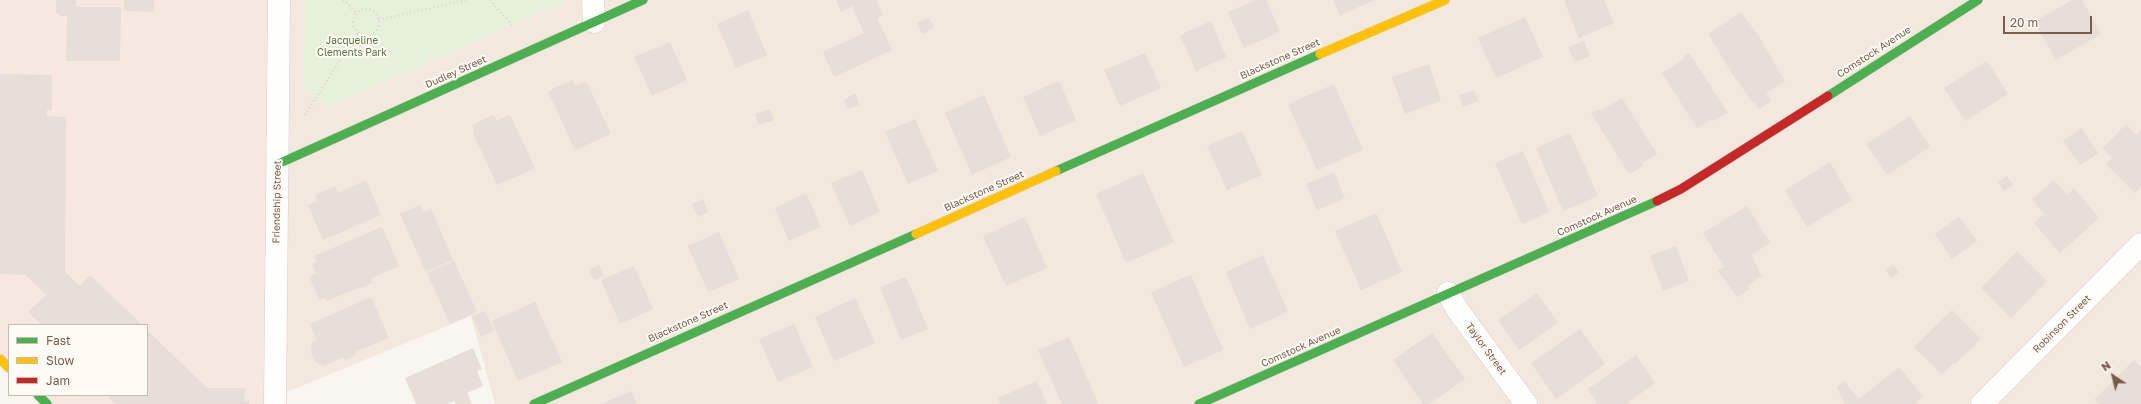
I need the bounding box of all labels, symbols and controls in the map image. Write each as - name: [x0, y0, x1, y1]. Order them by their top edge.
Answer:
- scale bar: [2005, 8, 2094, 34]
- text: 20 m: [2010, 15, 2038, 30]
- street label: Comstock Avenue: [1835, 24, 1913, 80]
- park label: Jacqueline Clements Park: [317, 35, 387, 58]
- street label: Blackstone Street: [1238, 36, 1322, 82]
- street label: Dudley Street: [424, 53, 488, 91]
- street label: Friendship Street: [270, 160, 284, 244]
- street label: Blackstone Street: [942, 168, 1026, 214]
- street label: Comstock Avenue: [1555, 193, 1639, 239]
- street label: Robinson Street: [2030, 292, 2094, 356]
- street label: Blackstone Street: [646, 299, 730, 345]
- street label: Taylor Street: [1463, 321, 1509, 377]
- legend: [8, 324, 148, 396]
- street label: Comstock Avenue: [1259, 324, 1343, 370]
- text: Fast: [46, 333, 71, 348]
- text: Slow: [46, 353, 74, 368]
- north arrow: [2093, 356, 2133, 396]
- text: N: [2099, 358, 2113, 373]
- text: Jam: [46, 373, 70, 388]

